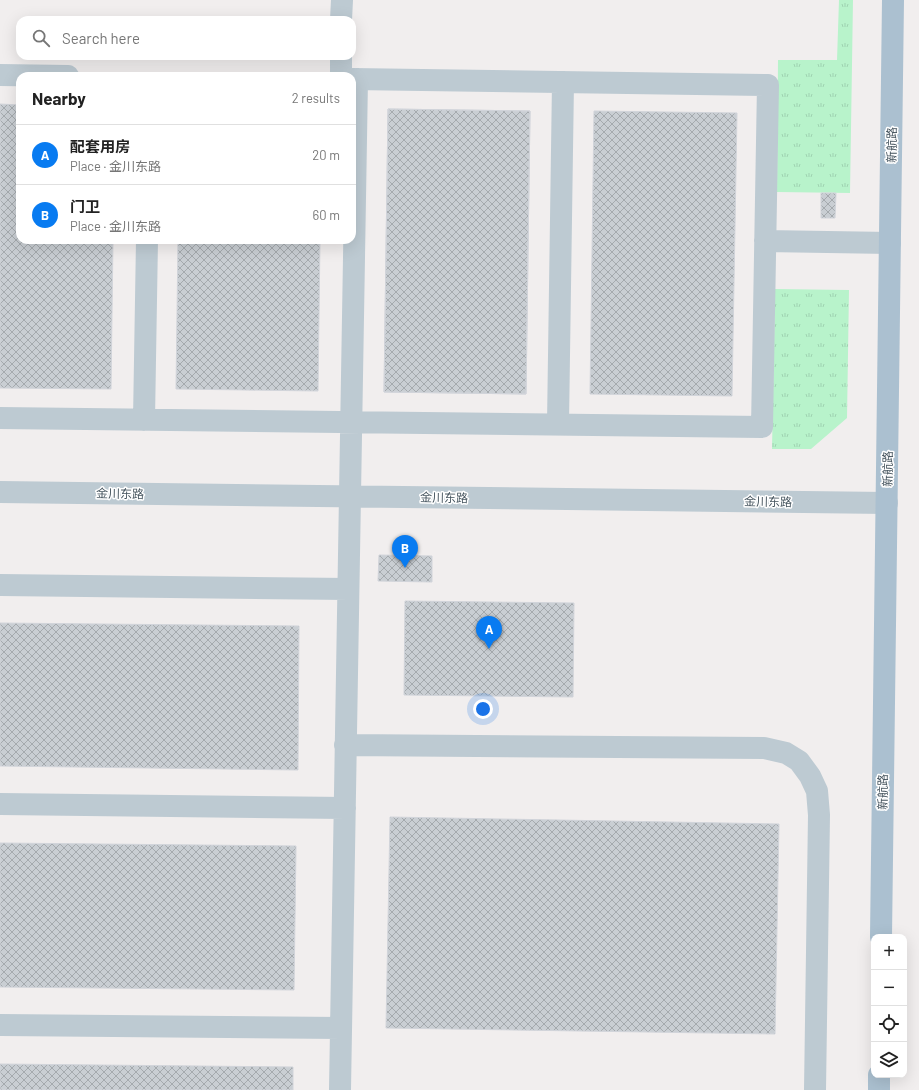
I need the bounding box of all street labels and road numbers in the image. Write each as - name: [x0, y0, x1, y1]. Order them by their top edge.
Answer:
- street label: 新航路: [884, 127, 898, 163]
- street label: 新航路: [880, 451, 894, 487]
- street label: 金川东路: [96, 486, 144, 500]
- street label: 金川东路: [420, 490, 468, 504]
- street label: 金川东路: [744, 494, 792, 508]
- street label: 新航路: [875, 774, 889, 810]

